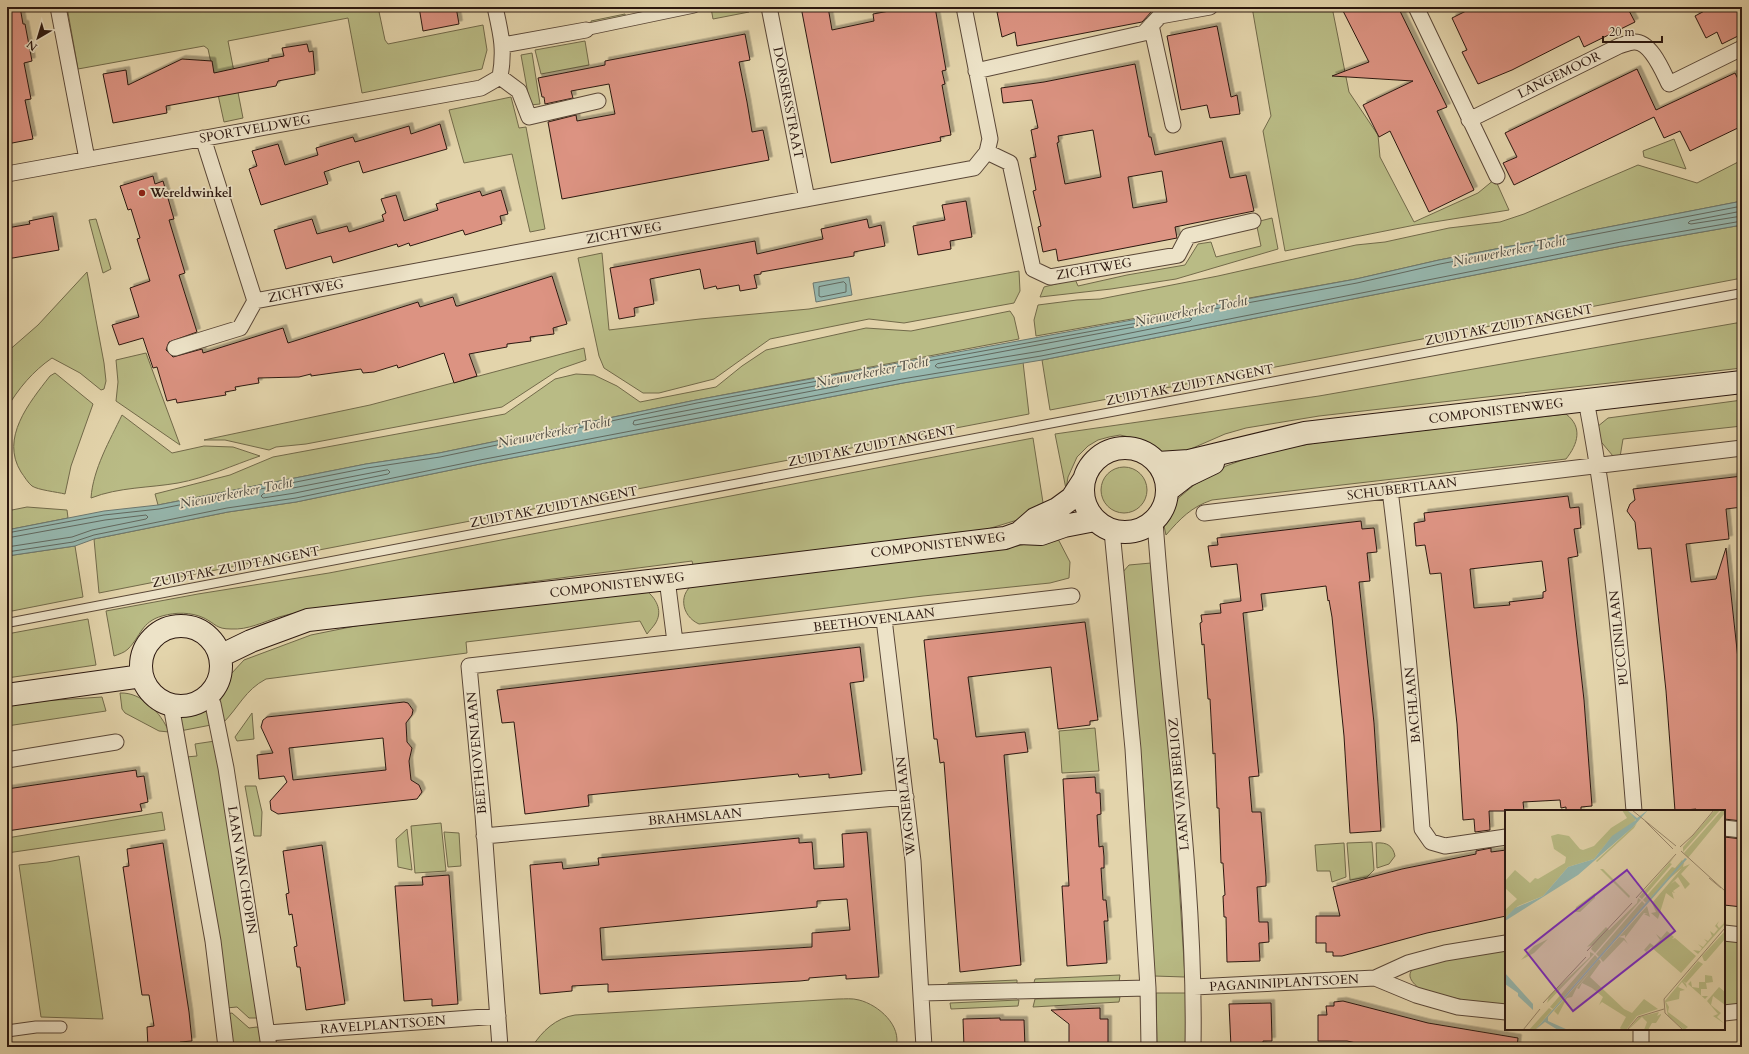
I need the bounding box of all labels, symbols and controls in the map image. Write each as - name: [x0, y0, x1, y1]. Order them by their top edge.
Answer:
- north arrow: [18, 18, 58, 58]
- scale bar: [1603, 18, 1662, 44]
- text: 20 m: [1609, 24, 1636, 40]
- text: N: [23, 36, 41, 54]
- street label: DORSERSSTRAAT: [768, 45, 808, 161]
- street label: LANGEMOOR: [1514, 47, 1604, 103]
- street label: SPORTVELDWEG: [198, 110, 312, 148]
- place label: Wereldwinkel: [149, 184, 232, 202]
- marker: Wereldwinkel: [137, 188, 147, 198]
- street label: ZICHTWEG: [585, 217, 663, 249]
- water label: Nieuwerkerker Tocht: [1451, 231, 1568, 271]
- street label: ZICHTWEG: [1055, 253, 1133, 285]
- street label: ZICHTWEG: [267, 275, 345, 307]
- water label: Nieuwerkerker Tocht: [1133, 291, 1250, 331]
- street label: ZUIDTAK ZUIDTANGENT: [1424, 300, 1595, 350]
- water label: Nieuwerkerker Tocht: [814, 352, 931, 392]
- street label: ZUIDTAK ZUIDTANGENT: [1105, 360, 1276, 410]
- street label: COMPONISTENWEG: [1428, 394, 1564, 428]
- water label: Nieuwerkerker Tocht: [496, 412, 613, 452]
- street label: ZUIDTAK ZUIDTANGENT: [787, 421, 958, 471]
- water label: Nieuwerkerker Tocht: [178, 473, 295, 513]
- street label: SCHUBERTLAAN: [1346, 473, 1458, 505]
- street label: ZUIDTAK ZUIDTANGENT: [469, 482, 640, 532]
- street label: COMPONISTENWEG: [870, 528, 1006, 562]
- street label: ZUIDTAK ZUIDTANGENT: [151, 542, 322, 592]
- street label: COMPONISTENWEG: [549, 568, 685, 602]
- street label: PUCCINILAAN: [1605, 590, 1633, 686]
- street label: BEETHOVENLAAN: [812, 604, 936, 636]
- street label: BACHLAAN: [1401, 666, 1425, 744]
- street label: BEETHOVENLAAN: [463, 691, 491, 815]
- street label: LAAN VAN BERLIOZ: [1164, 717, 1194, 851]
- street label: WAGNERLAAN: [892, 756, 920, 857]
- street label: BRAHMSLAAN: [647, 804, 743, 830]
- street label: LAAN VAN CHOPIN: [223, 805, 261, 935]
- inset map: [1505, 810, 1725, 1030]
- street label: PAGANINIPLANTSOEN: [1209, 970, 1359, 996]
- street label: RAVELPLANTSOEN: [320, 1012, 446, 1038]

